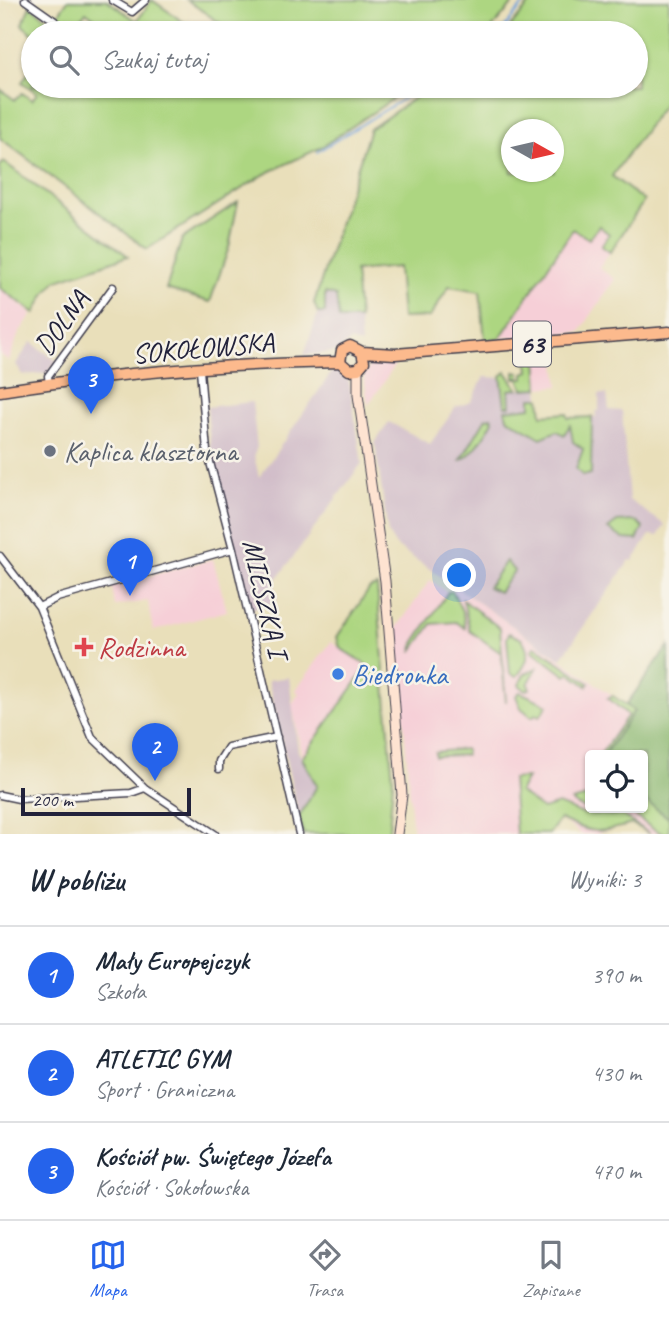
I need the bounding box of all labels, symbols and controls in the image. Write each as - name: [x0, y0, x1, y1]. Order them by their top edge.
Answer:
- search box: [21, 21, 648, 98]
- icon: search: [45, 41, 83, 79]
- text: Szukaj tutaj: [101, 43, 207, 76]
- north arrow: [501, 119, 564, 182]
- street label: DOLNA: [26, 282, 97, 361]
- road number: 63: [513, 322, 551, 366]
- street label: SOKOŁOWSKA: [131, 324, 276, 371]
- pin: 3: [68, 356, 114, 414]
- place label: Kaplica klasztorna: [64, 434, 240, 469]
- marker: Kaplica klasztorna: [42, 443, 58, 459]
- street label: MIESZKA I: [235, 536, 297, 666]
- pin: 1: [107, 538, 153, 596]
- your location: [442, 558, 476, 592]
- place label: Rodzinna: [98, 630, 187, 665]
- marker: Rodzinna: [76, 639, 92, 655]
- place label: Biedronka: [352, 657, 449, 692]
- marker: Biedronka: [330, 666, 346, 682]
- pin: 2: [132, 723, 178, 781]
- map controls: [585, 750, 648, 813]
- button: locate: [585, 750, 648, 813]
- scale bar: [21, 785, 191, 817]
- text: 200 m: [32, 788, 73, 812]
- text: W pobliżu: [28, 861, 124, 899]
- text: Wyniki: 3: [568, 865, 641, 894]
- text: Mały Europejczyk: [95, 944, 249, 977]
- text: 1: [46, 961, 56, 990]
- text: 390 m: [592, 961, 641, 990]
- text: Szkoła: [95, 977, 146, 1006]
- text: ATLETIC GYM: [95, 1042, 229, 1075]
- text: 2: [46, 1059, 56, 1088]
- text: 430 m: [592, 1059, 641, 1088]
- text: Sport · Graniczna: [95, 1075, 234, 1104]
- text: Kościół pw. Świętego Józefa: [95, 1140, 331, 1173]
- text: 3: [46, 1157, 56, 1186]
- text: 470 m: [592, 1157, 641, 1186]
- text: Kościół · Sokołowska: [95, 1173, 248, 1202]
- tab: Mapa: [89, 1236, 127, 1302]
- tab: Trasa: [306, 1236, 344, 1302]
- tab: Zapisane: [522, 1236, 580, 1302]

